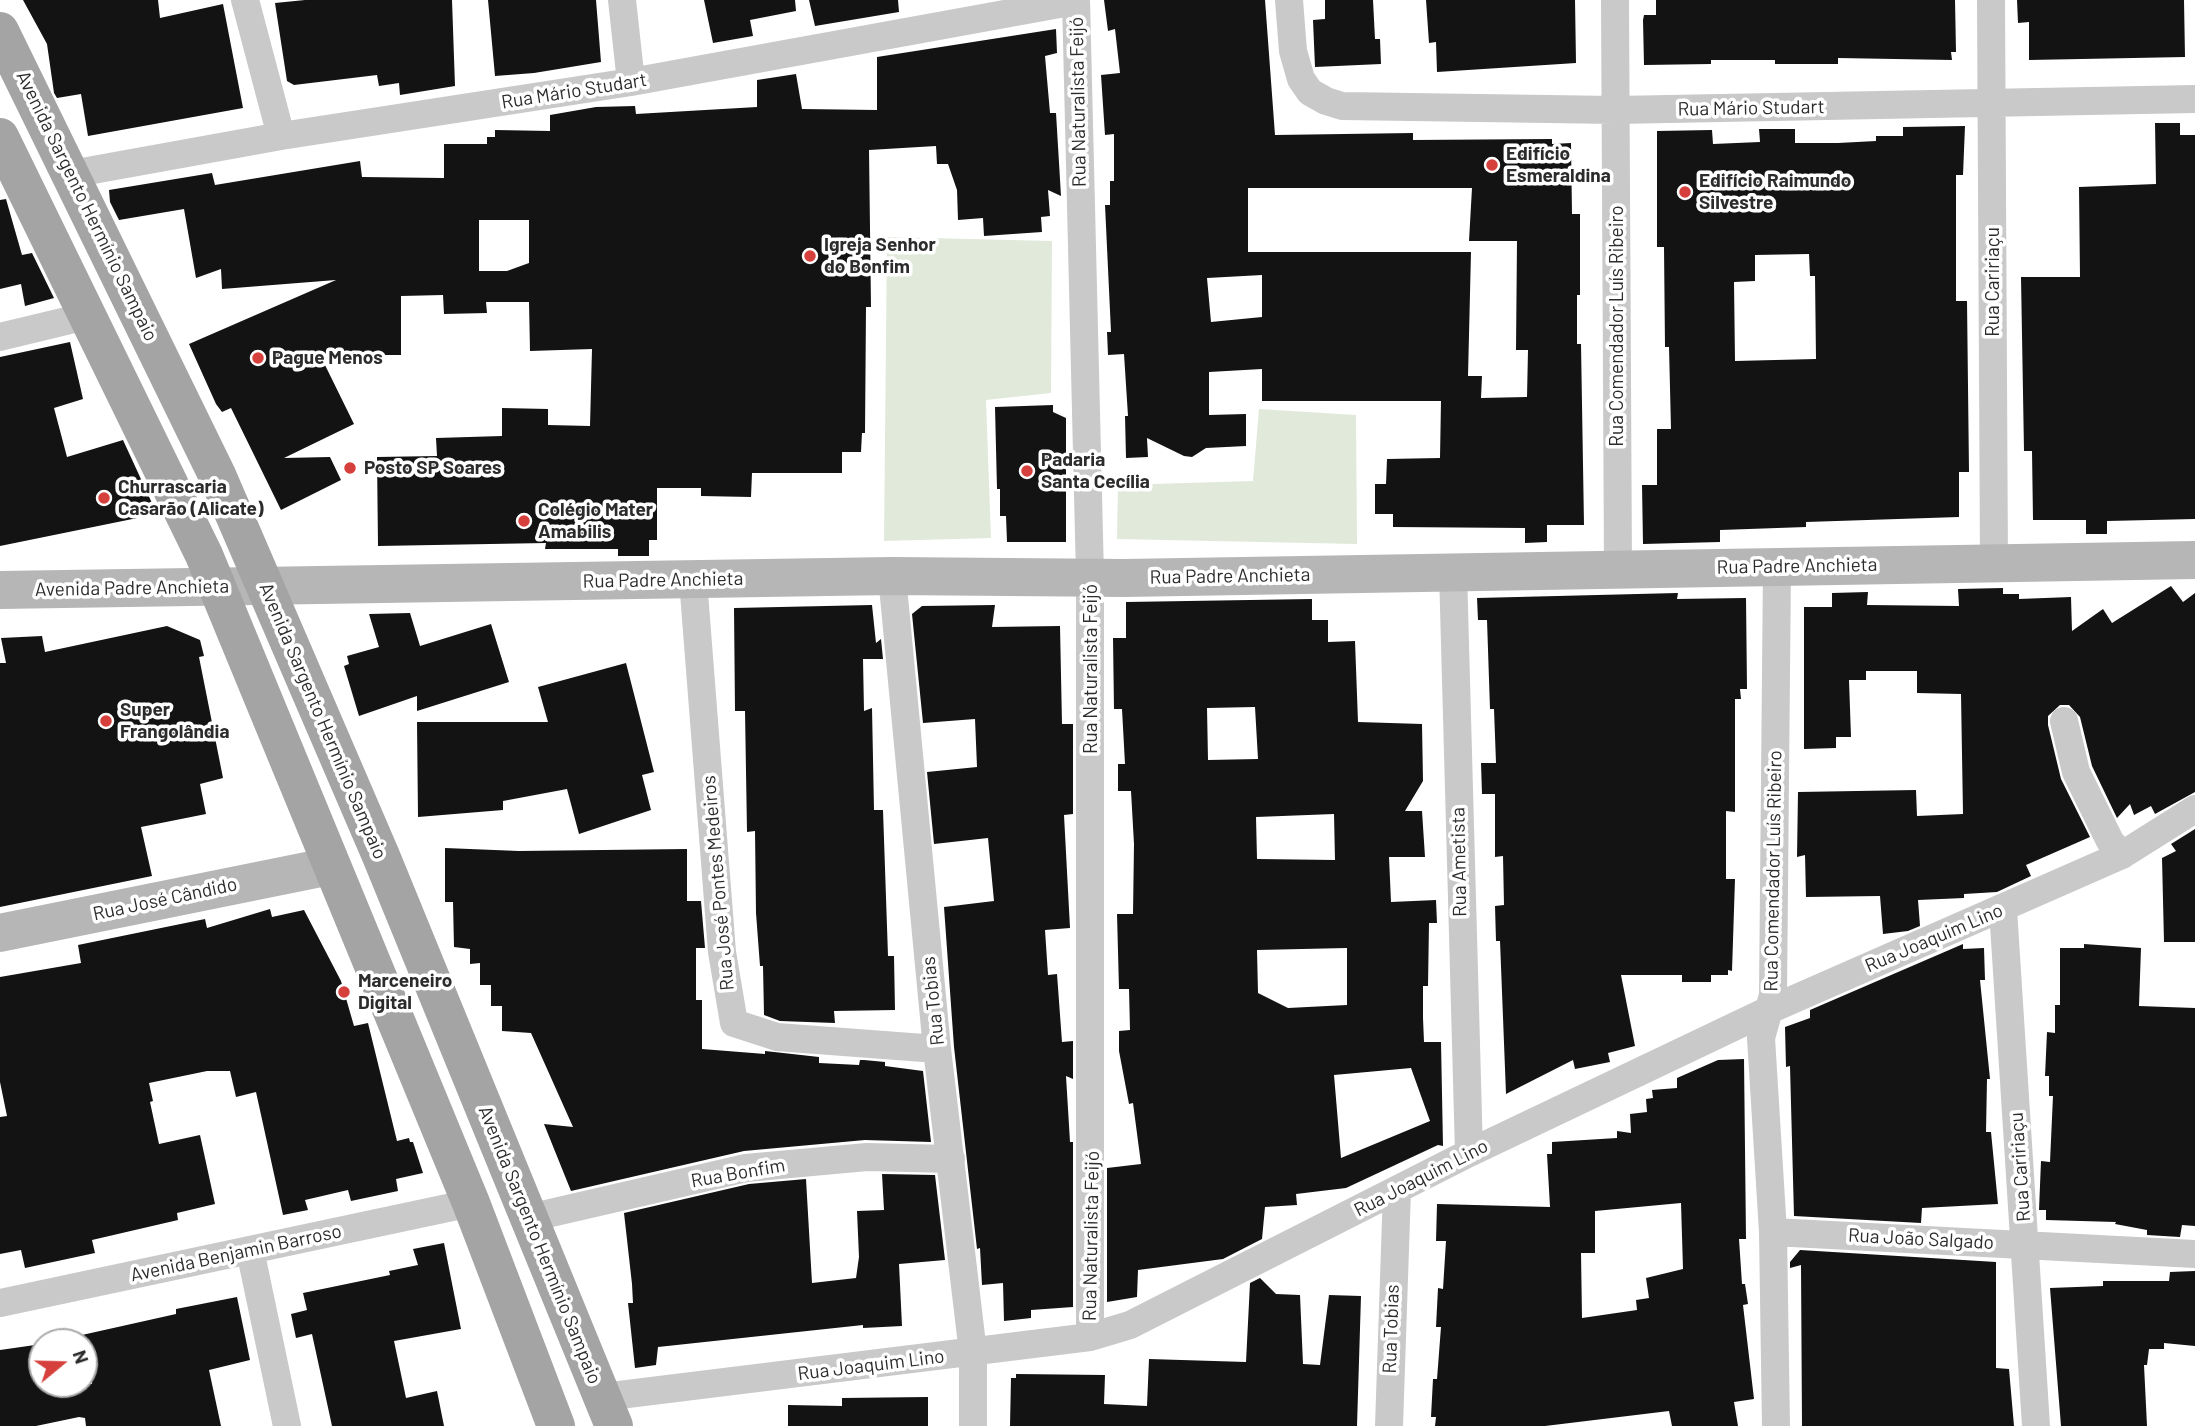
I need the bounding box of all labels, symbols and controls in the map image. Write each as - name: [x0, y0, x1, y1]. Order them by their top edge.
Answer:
- street label: Rua Naturalista Feijó: [1065, 17, 1091, 187]
- street label: Avenida Sargento Hermínio Sampaio: [11, 67, 163, 345]
- street label: Rua Mário Studart: [500, 68, 648, 114]
- street label: Rua Mário Studart: [1677, 95, 1825, 121]
- place label: Edifício Esmeraldina: [1506, 143, 1611, 187]
- marker: Edifício Esmeraldina: [1484, 157, 1500, 173]
- place label: Edifício Raimundo Silvestre: [1699, 170, 1851, 214]
- marker: Edifício Raimundo Silvestre: [1677, 184, 1693, 200]
- street label: Rua Comendador Luís Ribeiro: [1606, 205, 1628, 447]
- street label: Rua Caririaçu: [1982, 227, 2004, 337]
- place label: Igreja Senhor do Bonfim: [824, 234, 936, 278]
- marker: Igreja Senhor do Bonfim: [802, 248, 818, 264]
- place label: Pague Menos: [272, 347, 383, 369]
- marker: Pague Menos: [250, 350, 266, 366]
- place label: Padaria Santa Cecília: [1041, 449, 1150, 493]
- place label: Posto SP Soares: [364, 457, 502, 479]
- marker: Posto SP Soares: [342, 460, 358, 476]
- marker: Padaria Santa Cecília: [1019, 463, 1035, 479]
- place label: Churrascaria Casarão (Alicate): [118, 476, 264, 520]
- marker: Churrascaria Casarão (Alicate): [96, 490, 112, 506]
- place label: Colégio Mater Amabilis: [538, 499, 653, 543]
- marker: Colégio Mater Amabilis: [516, 513, 532, 529]
- street label: Rua Padre Anchieta: [1717, 553, 1877, 579]
- street label: Rua Padre Anchieta: [1150, 563, 1310, 589]
- street label: Rua Padre Anchieta: [583, 567, 743, 593]
- street label: Avenida Padre Anchieta: [35, 575, 229, 601]
- street label: Avenida Sargento Hermínio Sampaio: [254, 579, 392, 863]
- street label: Rua Naturalista Feijó: [1080, 584, 1102, 754]
- place label: Super Frangolândia: [120, 699, 229, 743]
- marker: Super Frangolândia: [98, 713, 114, 729]
- street label: Rua Comendador Luís Ribeiro: [1759, 750, 1787, 992]
- street label: Rua José Pontes Medeiros: [697, 774, 739, 992]
- street label: Rua Ametista: [1447, 807, 1471, 917]
- street label: Rua José Cândido: [91, 873, 239, 925]
- street label: Rua Joaquim Lino: [1862, 899, 2006, 977]
- street label: Rua Tobias: [917, 955, 949, 1047]
- place label: Marceneiro Digital: [358, 970, 452, 1014]
- marker: Marceneiro Digital: [336, 984, 352, 1000]
- street label: Avenida Sargento Hermínio Sampaio: [474, 1103, 606, 1387]
- street label: Rua Caririaçu: [2005, 1111, 2035, 1223]
- street label: Rua Joaquim Lino: [1350, 1134, 1492, 1222]
- street label: Rua Naturalista Feijó: [1078, 1151, 1104, 1321]
- street label: Rua Bonfim: [689, 1154, 787, 1192]
- street label: Avenida Benjamin Barroso: [128, 1219, 344, 1287]
- street label: Rua João Salgado: [1847, 1224, 1995, 1254]
- street label: Rua Tobias: [1378, 1284, 1404, 1374]
- north arrow: [28, 1328, 98, 1398]
- street label: Rua Joaquim Lino: [796, 1345, 946, 1385]
- text: N: [69, 1347, 94, 1366]

